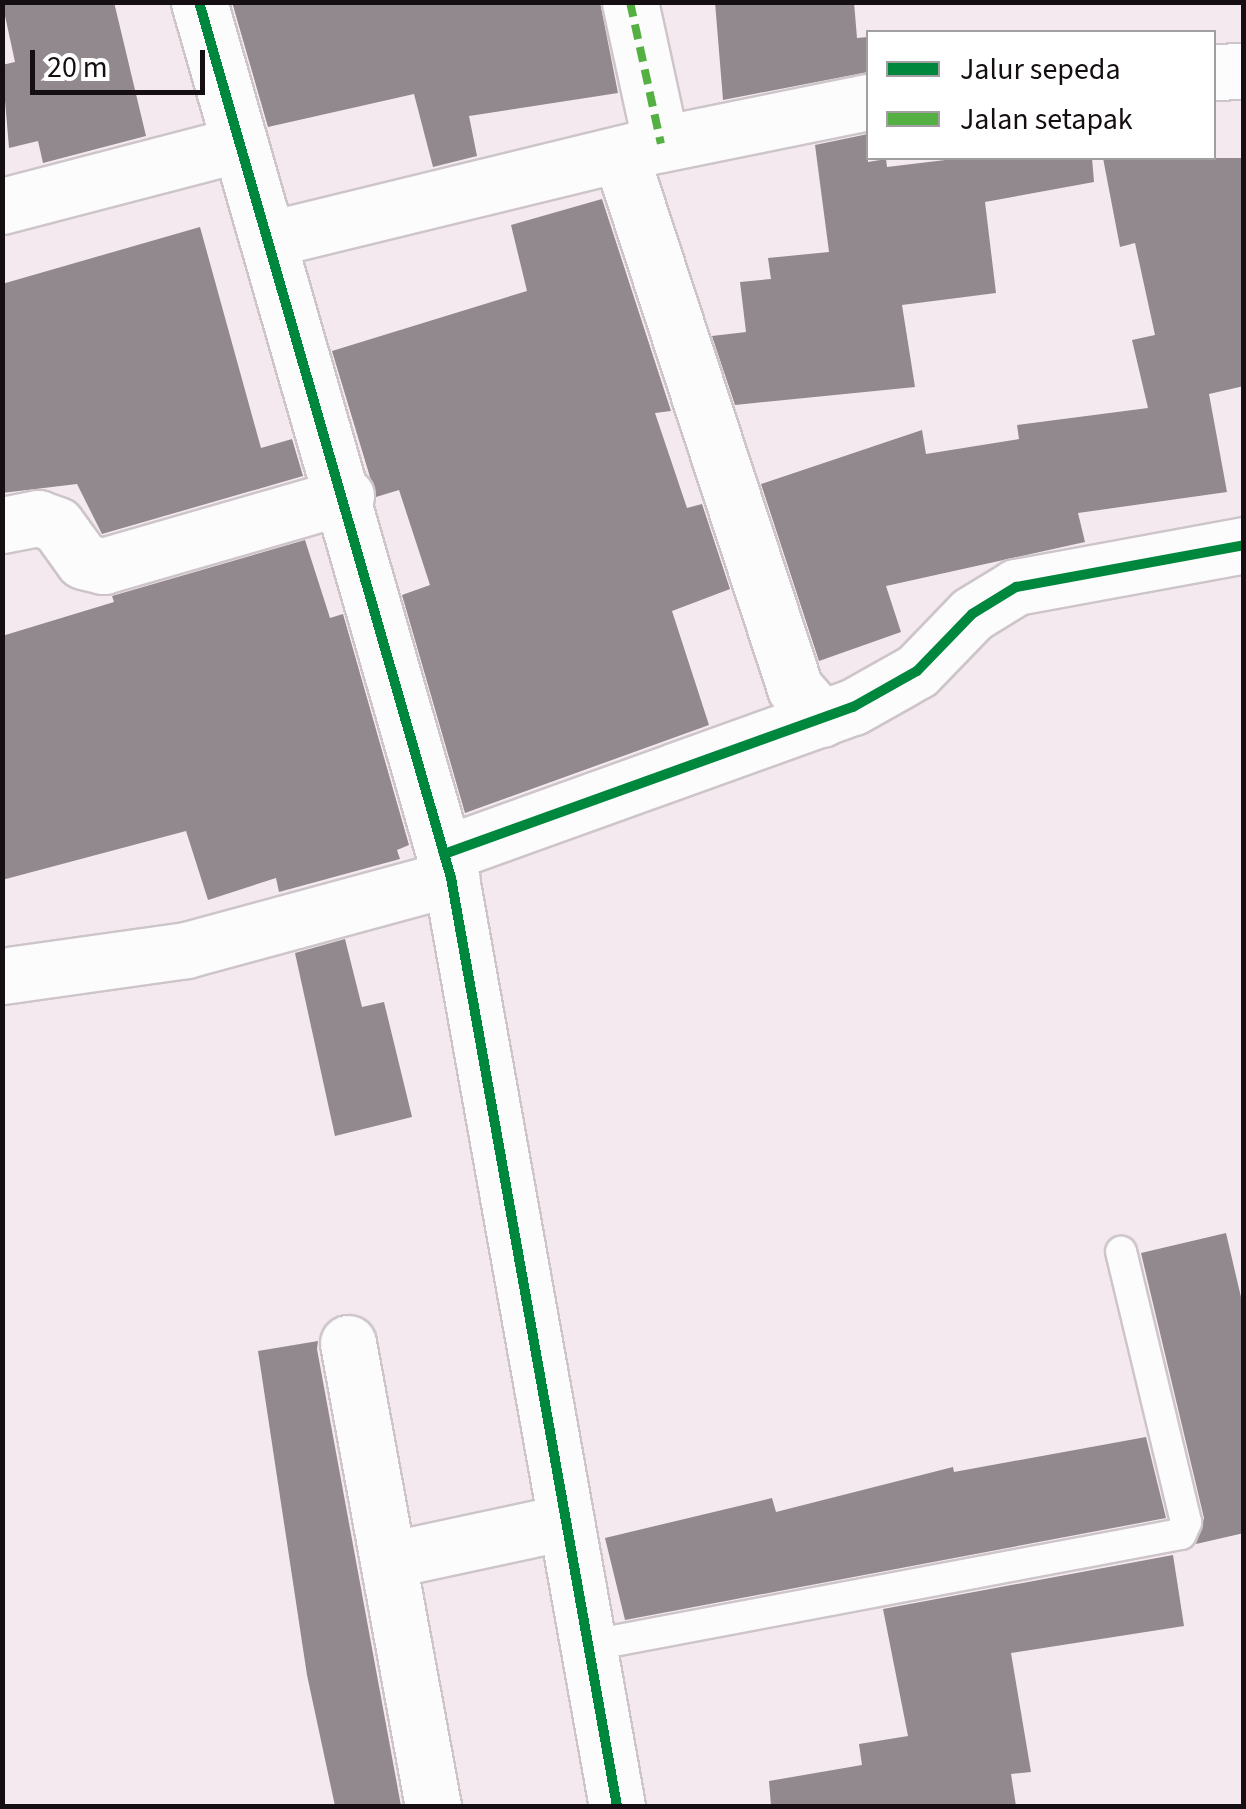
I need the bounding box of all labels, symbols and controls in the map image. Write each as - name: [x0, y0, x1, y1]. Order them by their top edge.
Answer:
- scale bar: [35, 30, 210, 92]
- legend: [866, 30, 1216, 160]
- text: 20 m: [47, 46, 108, 89]
- text: Jalur sepeda: [960, 48, 1121, 91]
- text: Jalan setapak: [960, 98, 1133, 141]

